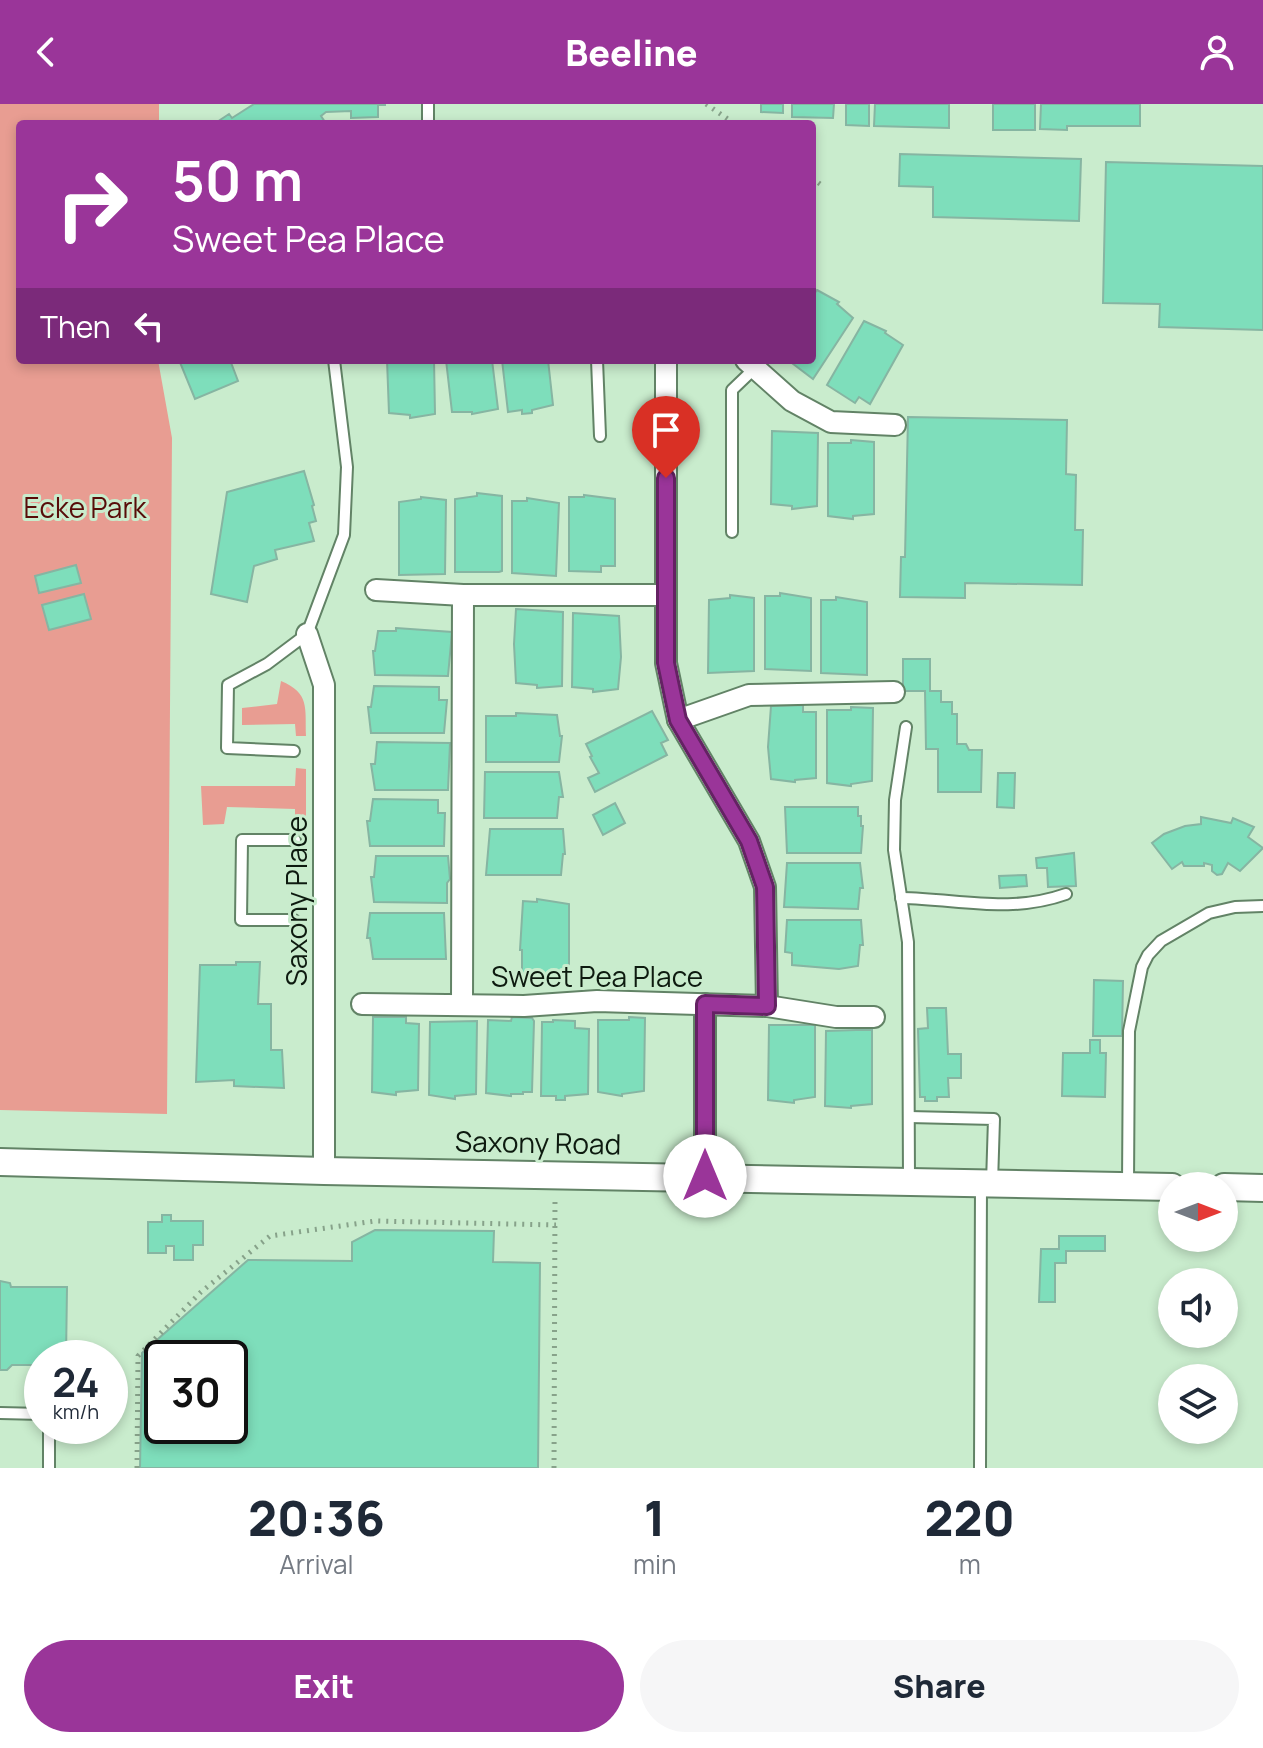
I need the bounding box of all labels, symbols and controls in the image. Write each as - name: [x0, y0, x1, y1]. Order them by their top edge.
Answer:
- text: Beeline: [565, 28, 698, 77]
- icon: back: [24, 30, 68, 74]
- icon: person: [1195, 30, 1239, 74]
- text: 50 m: [172, 141, 303, 218]
- icon: right: [40, 152, 144, 256]
- text: Sweet Pea Place: [172, 214, 445, 263]
- icon: left: [127, 304, 171, 348]
- text: Then: [40, 306, 111, 347]
- pin: [632, 396, 700, 478]
- icon: arrive: [644, 408, 688, 452]
- park label: Ecke Park: [24, 488, 148, 526]
- street label: Saxony Place: [277, 816, 315, 986]
- street label: Sweet Pea Place: [491, 957, 703, 995]
- street label: Saxony Road: [454, 1122, 622, 1162]
- position arrow: [663, 1134, 747, 1218]
- north arrow: [1158, 1172, 1238, 1252]
- map controls: [1158, 1172, 1238, 1444]
- button: sound: [1158, 1268, 1238, 1348]
- speed limit sign: 30: [144, 1340, 248, 1444]
- text: 24: [52, 1354, 100, 1409]
- button: layers: [1158, 1364, 1238, 1444]
- text: km/h: [53, 1398, 99, 1425]
- text: 20:36: [248, 1485, 385, 1550]
- text: 1: [644, 1485, 666, 1550]
- text: 220: [925, 1485, 1015, 1550]
- text: Arrival: [279, 1546, 354, 1582]
- text: min: [633, 1546, 676, 1582]
- text: m: [959, 1546, 981, 1582]
- button: Exit: [24, 1640, 624, 1732]
- button: Share: [640, 1640, 1239, 1732]

